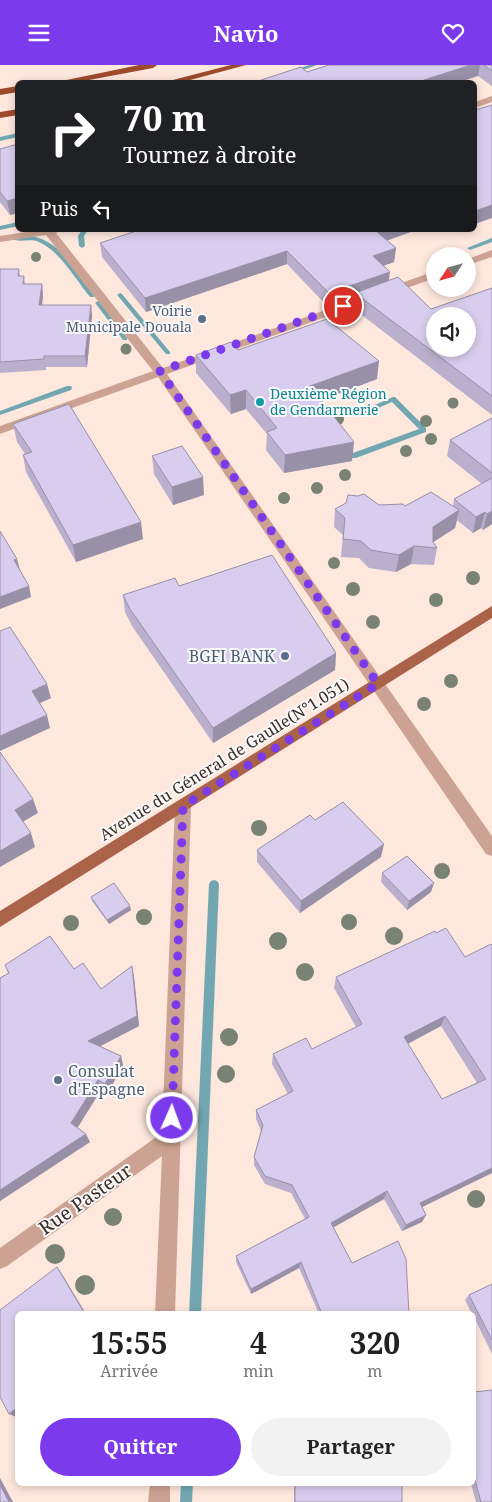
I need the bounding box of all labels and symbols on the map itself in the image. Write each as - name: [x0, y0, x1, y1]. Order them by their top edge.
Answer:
- north arrow: [426, 247, 476, 297]
- pin: [322, 285, 364, 327]
- place label: Voirie Municipale Douala: [66, 301, 192, 336]
- marker: Voirie Municipale Douala: [196, 313, 208, 325]
- place label: Deuxième Région de Gendarmerie: [270, 384, 387, 419]
- marker: Deuxième Région de Gendarmerie: [254, 396, 266, 408]
- place label: BGFI BANK: [189, 645, 276, 667]
- marker: BGFI BANK: [279, 650, 291, 662]
- street label: Avenue du Géneral de Gaulle(N°1.051): [95, 673, 353, 845]
- place label: Consulat d'Espagne: [68, 1060, 145, 1100]
- marker: Consulat d'Espagne: [52, 1074, 64, 1086]
- position arrow: [145, 1091, 197, 1143]
- street label: Rue Pasteur: [33, 1157, 137, 1241]

